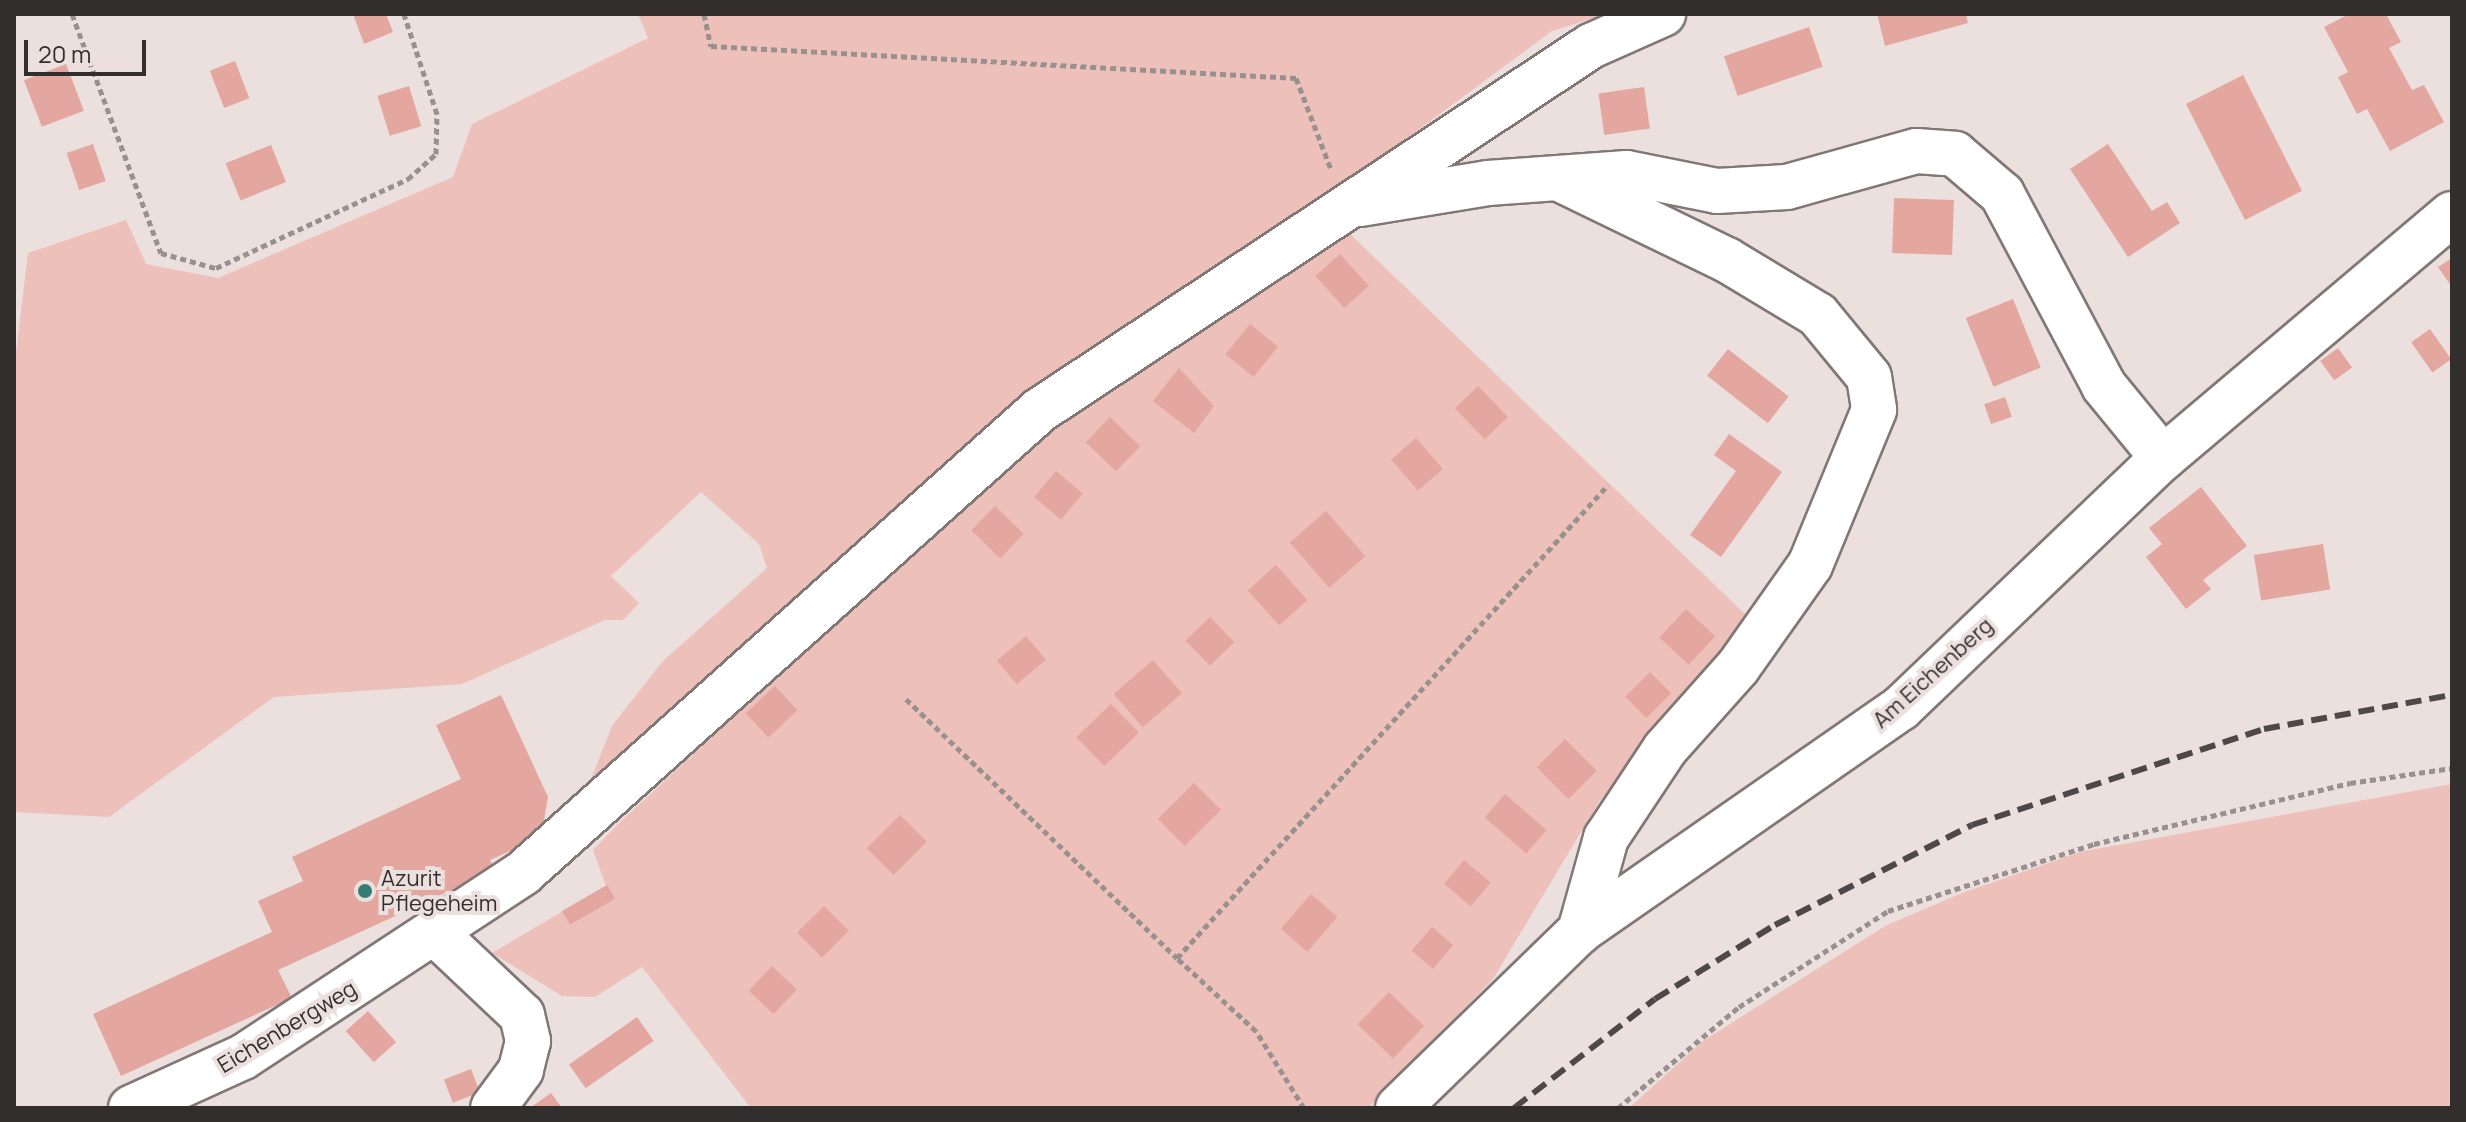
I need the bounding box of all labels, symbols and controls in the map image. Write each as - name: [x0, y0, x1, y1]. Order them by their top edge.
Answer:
- scale bar: [28, 24, 150, 74]
- text: 20 m: [38, 37, 91, 70]
- street label: Am Eichenberg: [1868, 612, 1998, 734]
- place label: Azurit Pflegeheim: [381, 865, 497, 916]
- marker: Azurit Pflegeheim: [356, 882, 374, 900]
- street label: Eichenbergweg: [213, 975, 361, 1079]

